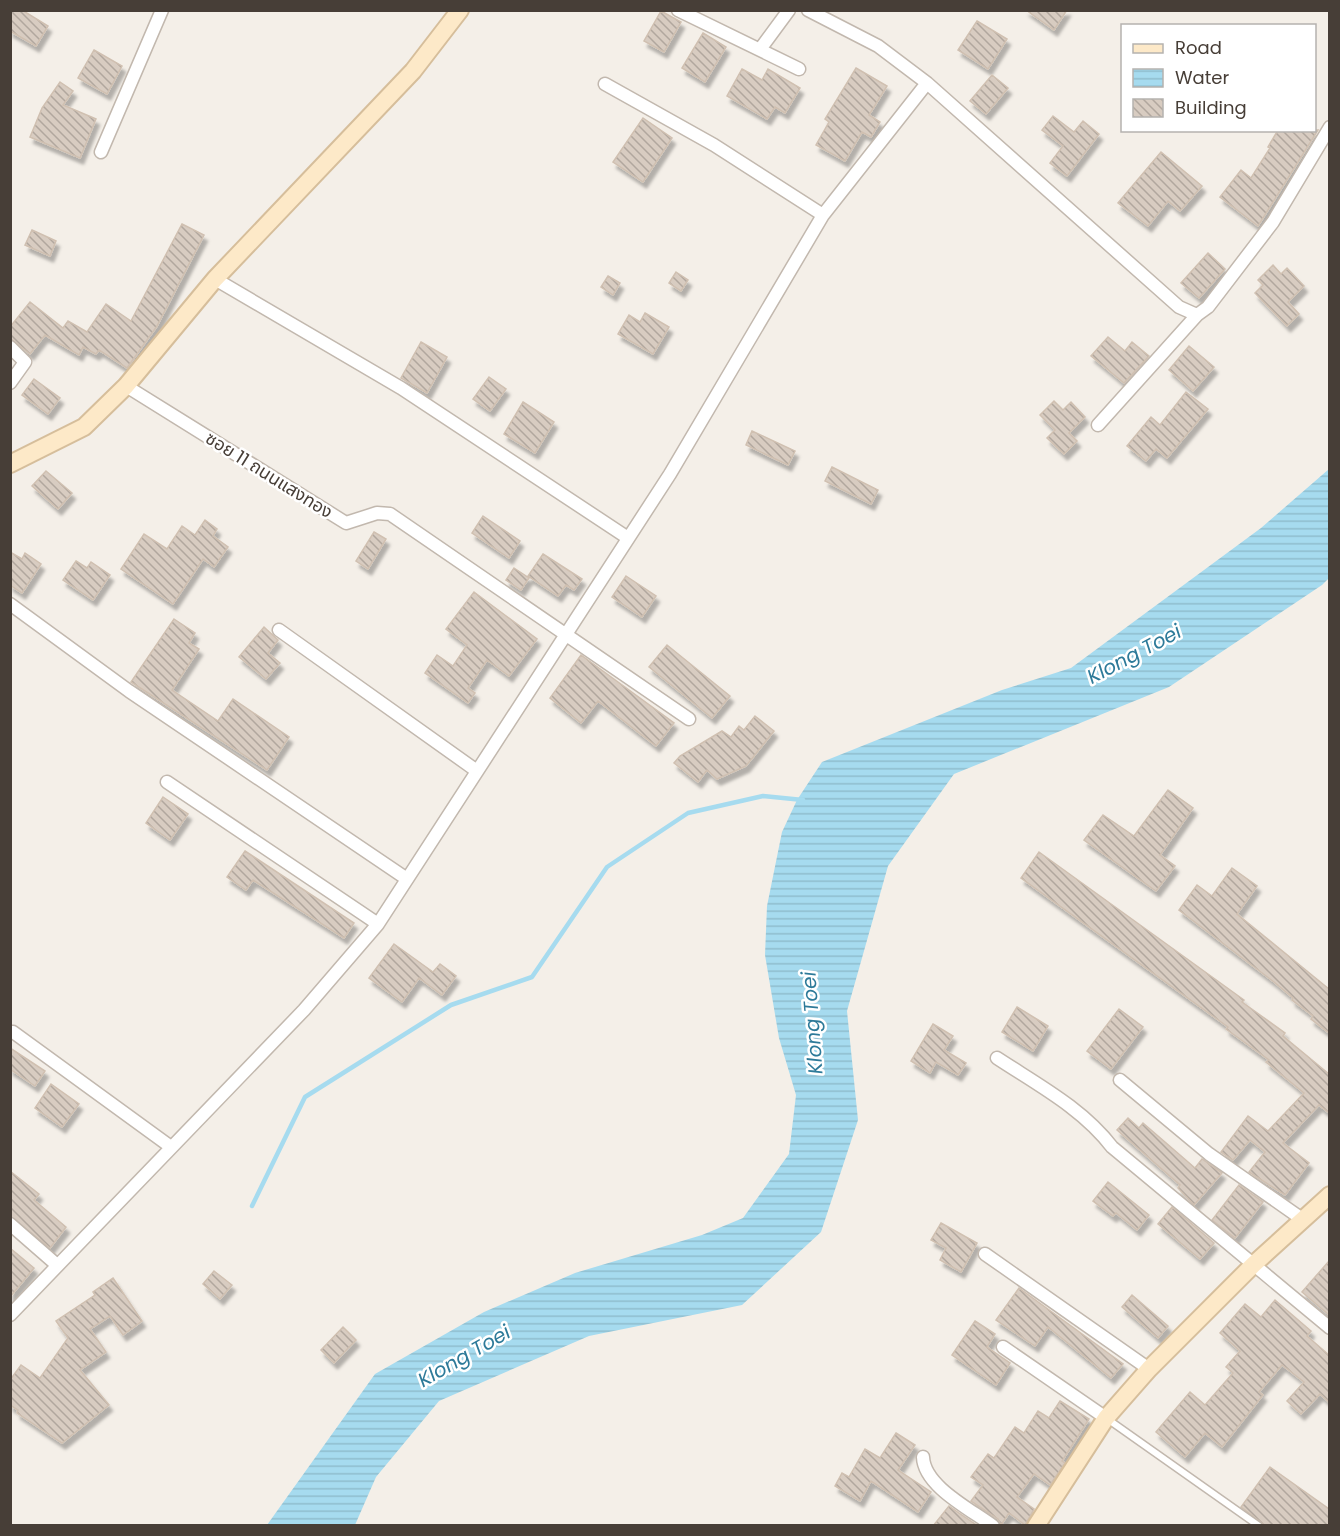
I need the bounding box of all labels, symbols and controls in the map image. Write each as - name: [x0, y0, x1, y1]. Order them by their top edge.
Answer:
- legend: [1121, 24, 1316, 132]
- text: Road: [1175, 35, 1222, 60]
- text: Water: [1175, 65, 1229, 90]
- text: Building: [1175, 95, 1247, 120]
- street label: ซอย 11 ถนนแสงทอง: [201, 425, 338, 524]
- water label: Klong Toei: [1082, 617, 1187, 691]
- water label: Klong Toei: [794, 970, 830, 1075]
- water label: Klong Toei: [412, 1318, 517, 1394]

